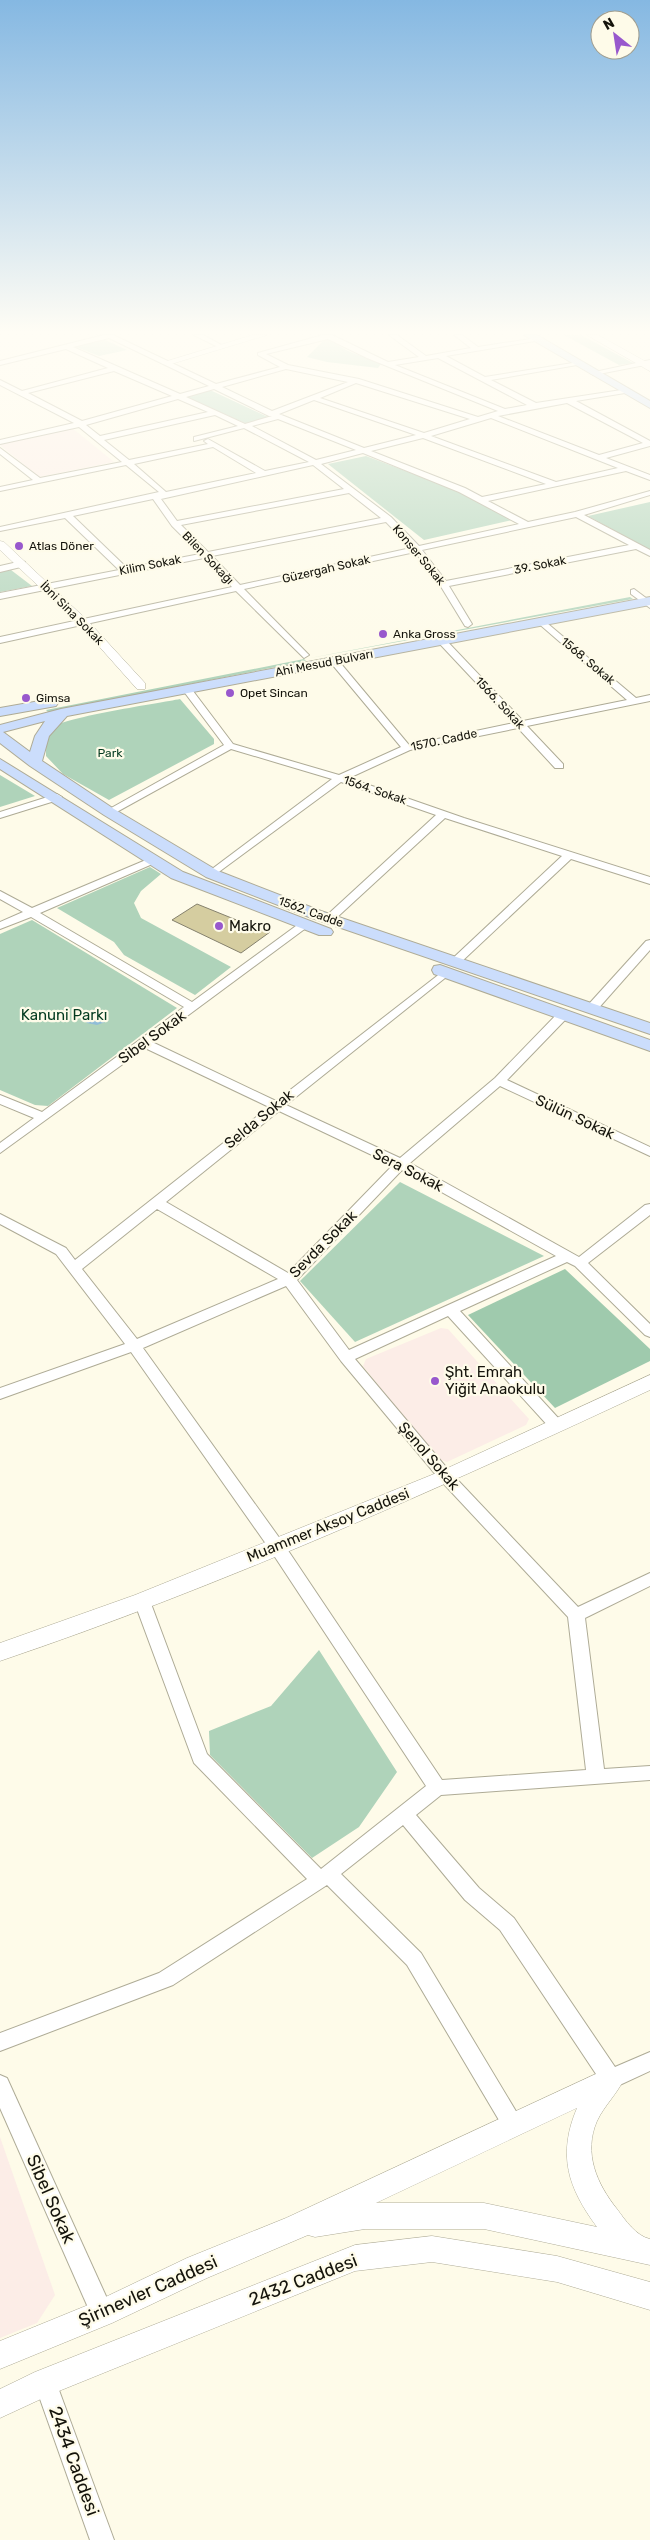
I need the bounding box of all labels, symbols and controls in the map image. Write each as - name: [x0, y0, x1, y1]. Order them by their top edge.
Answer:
- north arrow: [590, 10, 640, 60]
- text: N: [600, 14, 617, 34]
- street label: Konser Sokak: [390, 522, 449, 589]
- street label: Bilen Sokağı: [179, 529, 237, 587]
- place label: Atlas Döner: [29, 539, 94, 553]
- marker: Atlas Döner: [13, 540, 25, 552]
- street label: Kilim Sokak: [118, 552, 183, 578]
- street label: Güzergah Sokak: [281, 552, 372, 586]
- street label: 39. Sokak: [513, 553, 568, 577]
- street label: İbni Sina Sokak: [37, 578, 107, 648]
- place label: Anka Gross: [393, 627, 456, 641]
- marker: Anka Gross: [377, 628, 389, 640]
- street label: 1568. Sokak: [558, 634, 618, 688]
- street label: Ahi Mesud Bulvarı: [274, 647, 374, 679]
- street label: 1566. Sokak: [472, 674, 528, 732]
- place label: Opet Sincan: [240, 686, 308, 700]
- marker: Opet Sincan: [224, 687, 236, 699]
- place label: Gimsa: [36, 691, 71, 705]
- marker: Gimsa: [20, 692, 32, 704]
- street label: 1570. Cadde: [410, 726, 479, 754]
- park label: Park: [98, 746, 123, 760]
- street label: 1564. Sokak: [342, 773, 409, 808]
- street label: 1562. Cadde: [277, 894, 346, 930]
- place label: Makro: [229, 917, 271, 935]
- marker: Makro: [213, 920, 225, 932]
- park label: Kanuni Parkı: [21, 1006, 107, 1024]
- street label: Sibel Sokak: [115, 1006, 190, 1068]
- street label: Selda Sokak: [221, 1085, 297, 1152]
- street label: Sülün Sokak: [533, 1091, 618, 1143]
- street label: Sera Sokak: [370, 1145, 447, 1196]
- street label: Sevda Sokak: [286, 1206, 361, 1281]
- place label: Şht. Emrah Yiğit Anaokulu: [445, 1363, 545, 1398]
- marker: Şht. Emrah Yiğit Anaokulu: [429, 1375, 441, 1387]
- street label: Şenol Sokak: [395, 1418, 464, 1494]
- street label: Muammer Aksoy Caddesi: [244, 1484, 412, 1566]
- street label: Sibel Sokak: [22, 2151, 81, 2248]
- street label: 2432 Caddesi: [246, 2249, 360, 2311]
- street label: Şirinevler Caddesi: [75, 2251, 221, 2331]
- street label: 2434 Caddesi: [44, 2403, 104, 2519]

